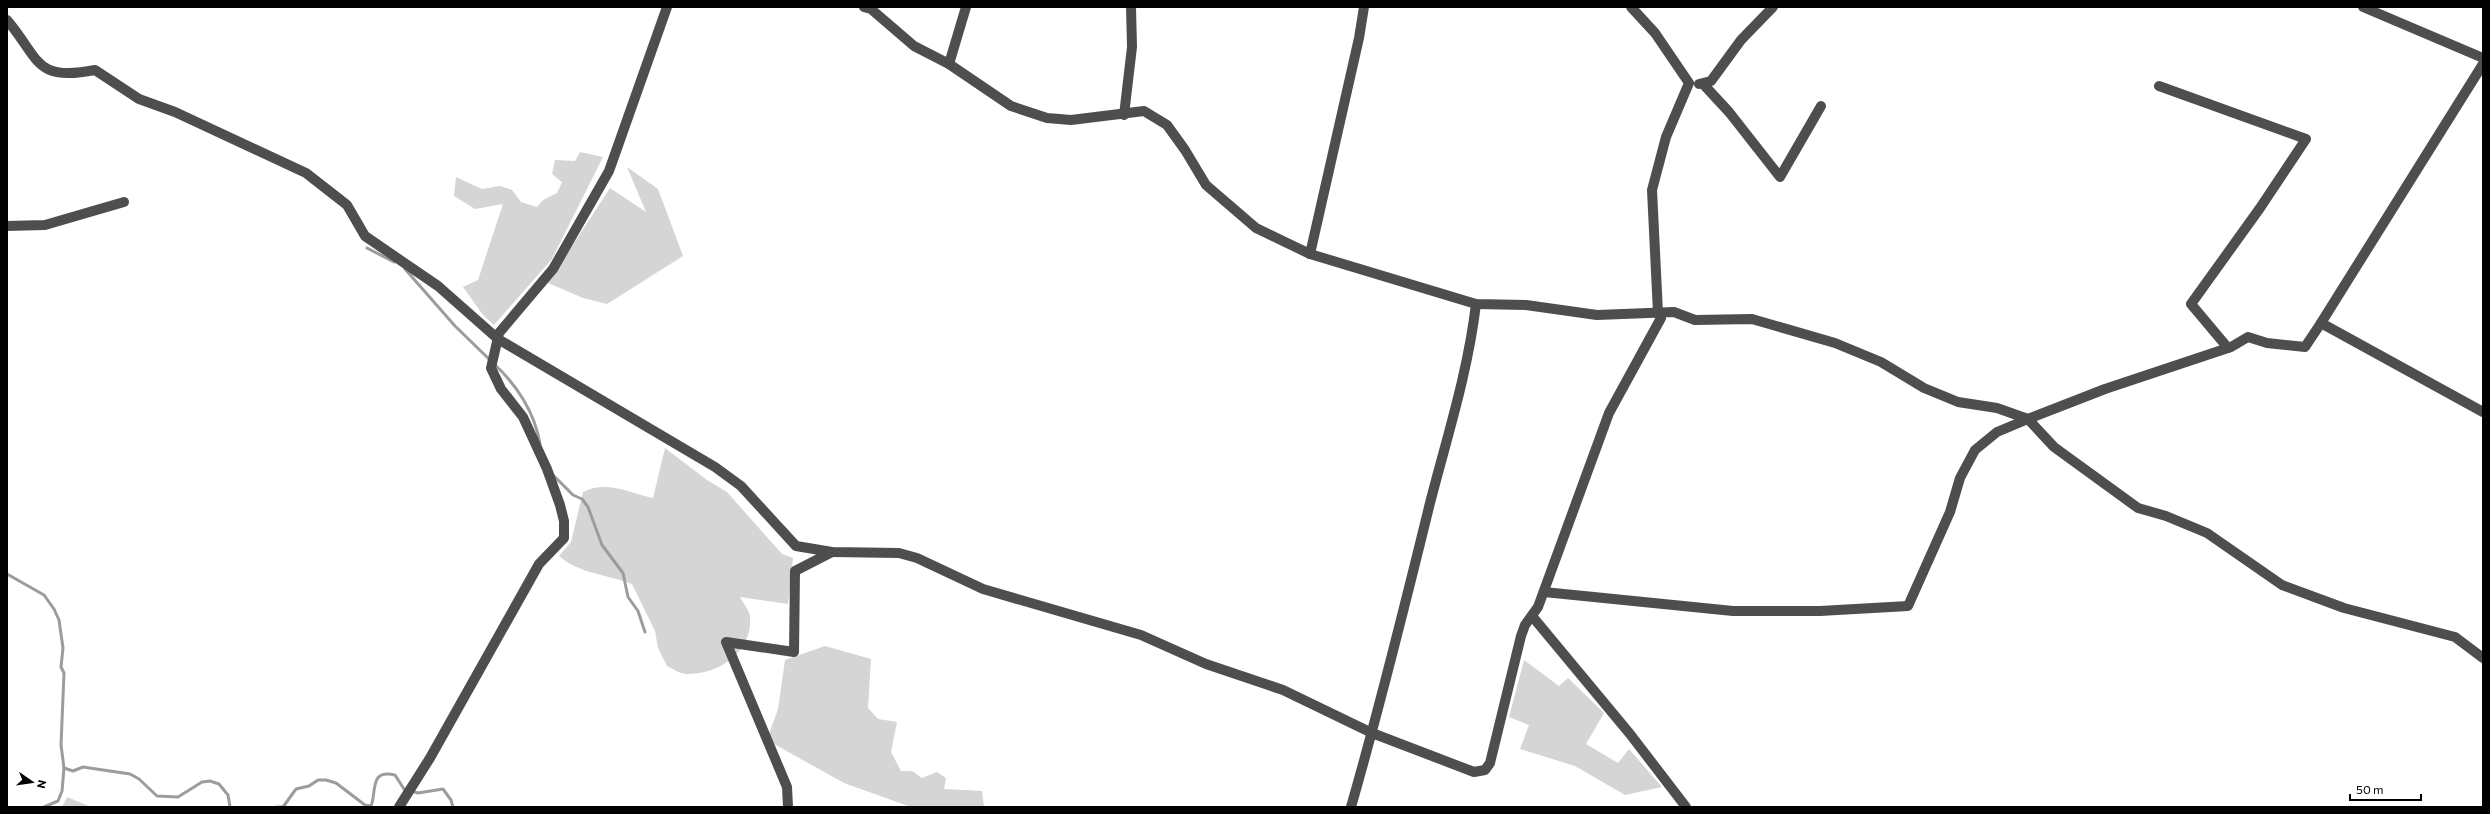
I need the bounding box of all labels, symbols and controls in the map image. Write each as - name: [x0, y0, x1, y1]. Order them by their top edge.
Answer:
- north arrow: [12, 762, 52, 802]
- scale bar: [2350, 776, 2421, 802]
- text: N: [35, 779, 49, 790]
- text: 50 m: [2356, 782, 2384, 796]

